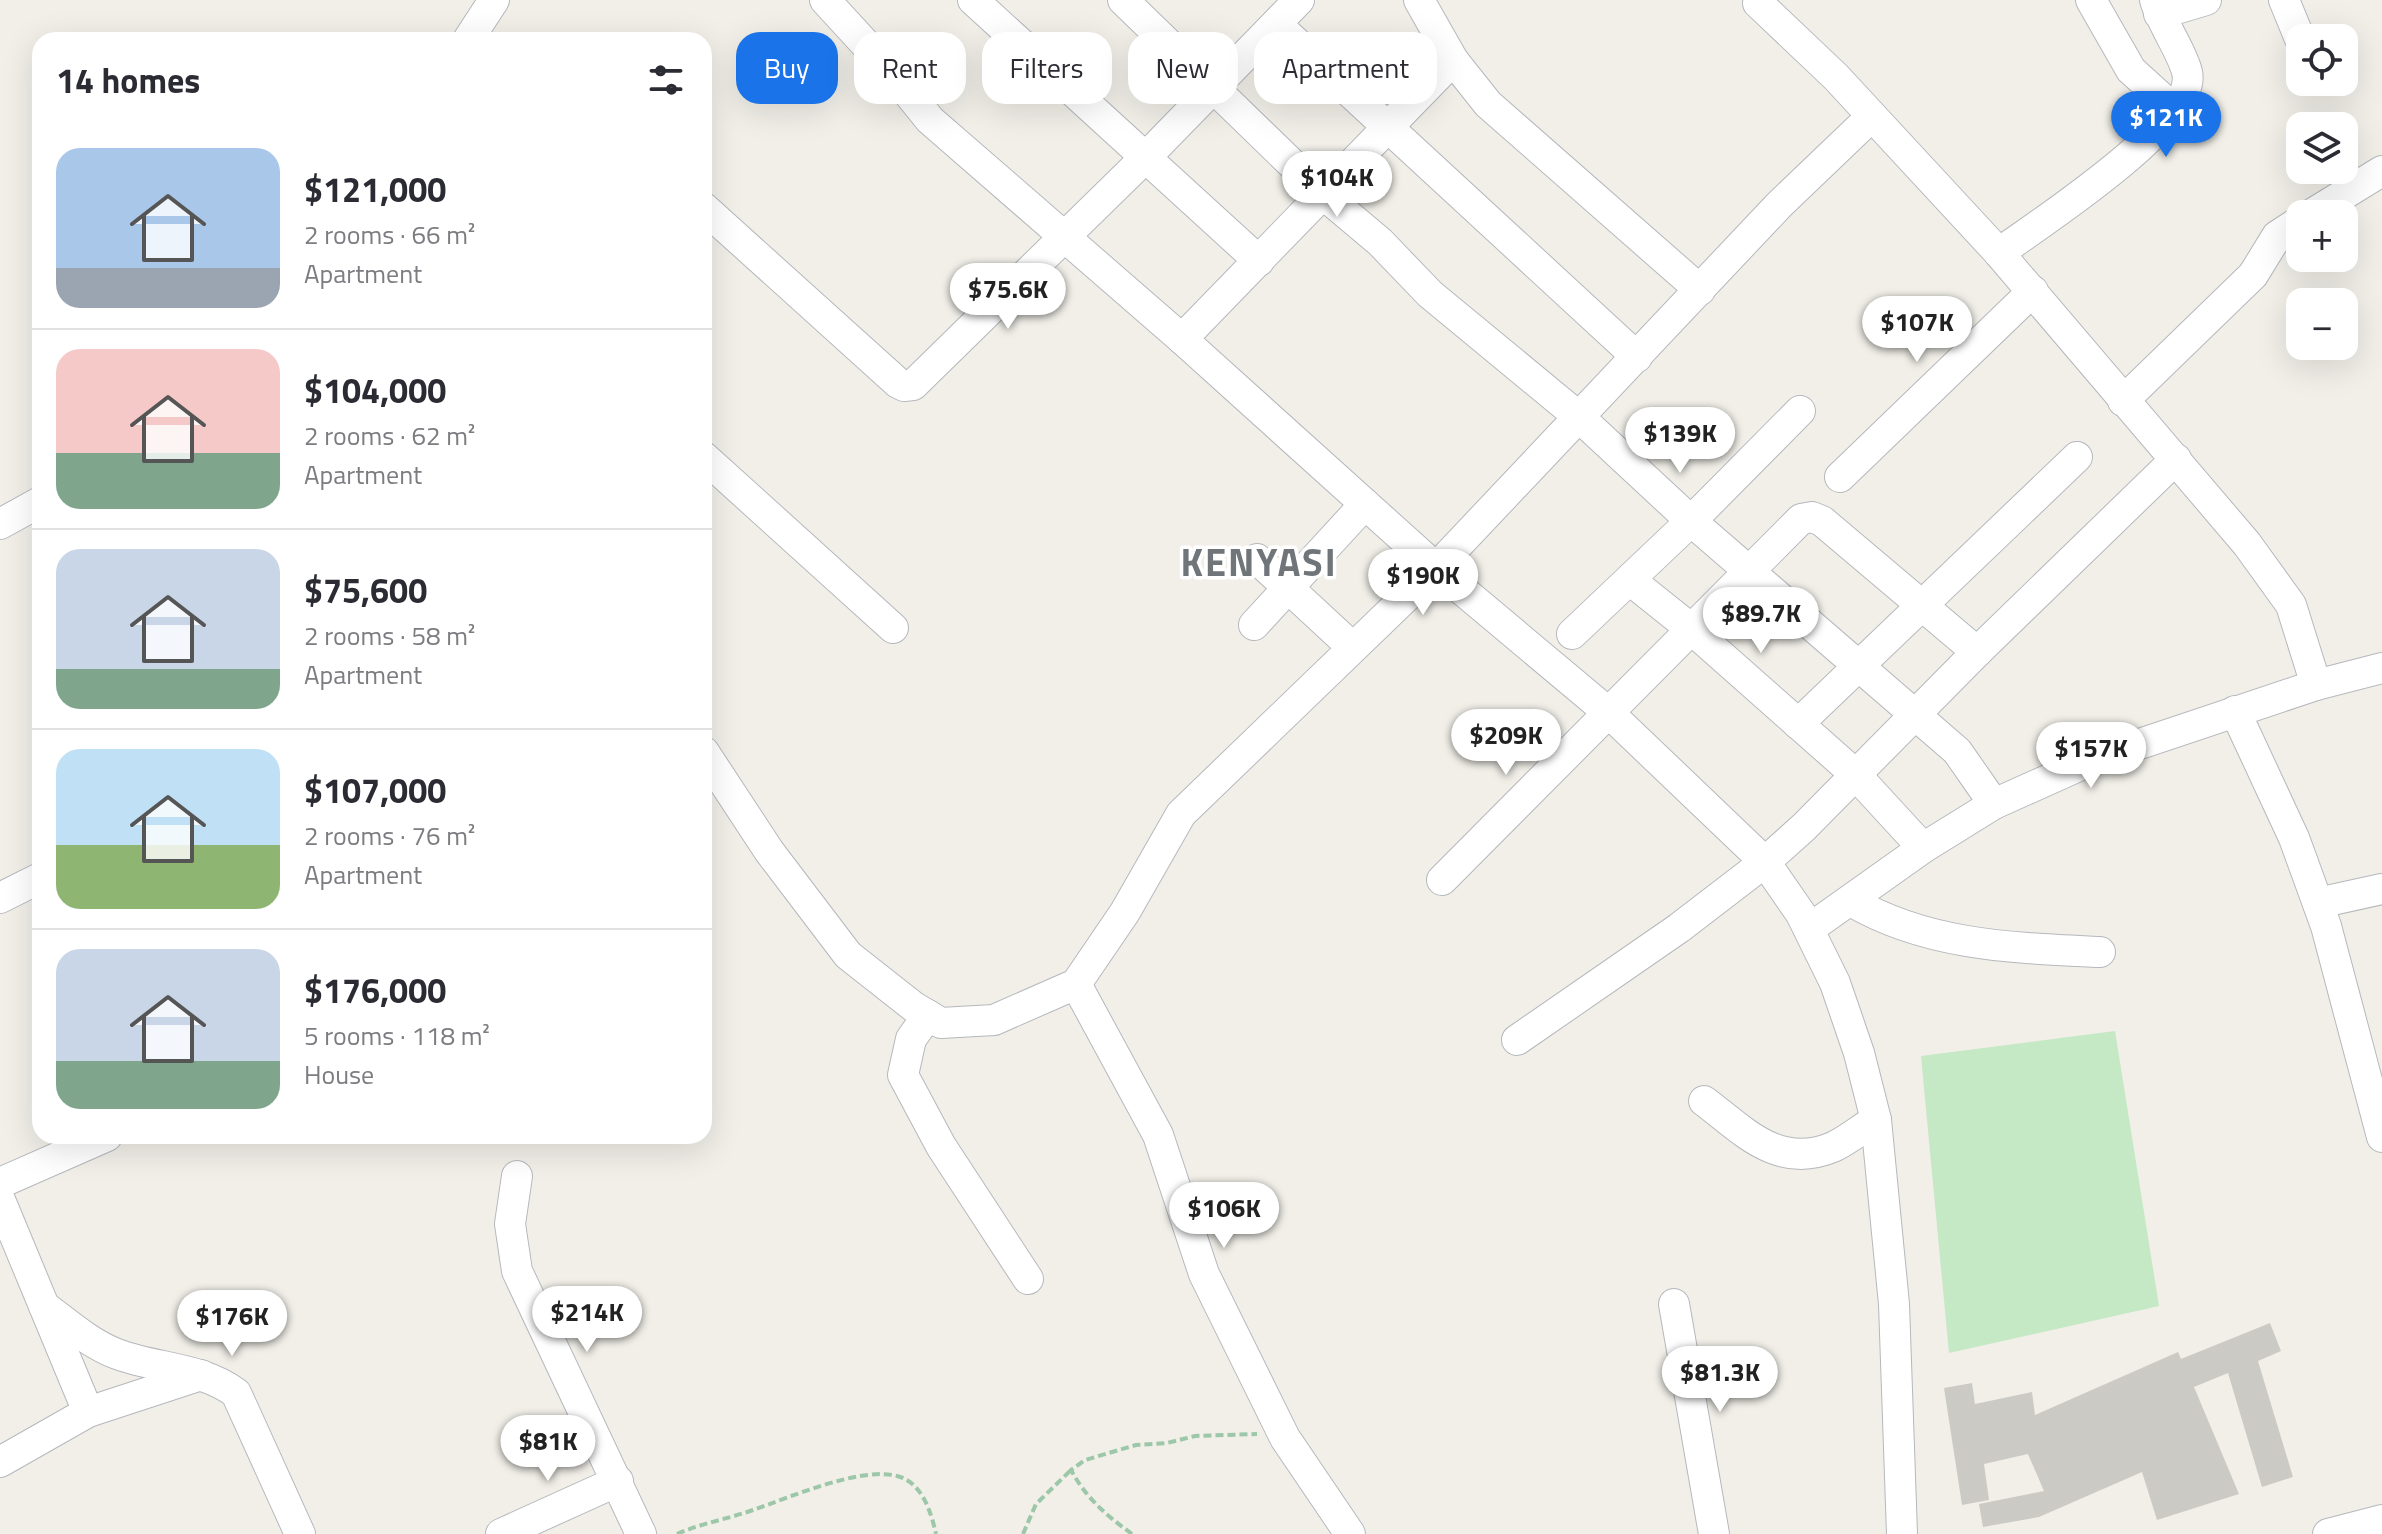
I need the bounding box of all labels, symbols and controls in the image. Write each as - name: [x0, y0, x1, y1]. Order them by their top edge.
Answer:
- map controls: [2286, 24, 2358, 360]
- button: locate: [2286, 24, 2358, 96]
- chip: Buy: [736, 32, 838, 104]
- chip: Rent: [854, 32, 966, 104]
- chip: Filters: [982, 32, 1112, 104]
- chip: New: [1128, 32, 1238, 104]
- chip: Apartment: [1254, 32, 1437, 104]
- text: 14 homes: [56, 54, 200, 106]
- icon: filters: [644, 58, 688, 102]
- pin: $121K: [2110, 91, 2222, 159]
- text: $121K: [2129, 97, 2203, 136]
- button: layers: [2286, 112, 2358, 184]
- pin: $104K: [1281, 151, 1393, 219]
- text: $104K: [1300, 157, 1374, 196]
- text: $121,000: [304, 163, 446, 215]
- icon: home: [120, 180, 216, 276]
- button: +: [2286, 200, 2358, 272]
- text: 2 rooms · 66 m²: [304, 215, 475, 254]
- text: Apartment: [304, 254, 422, 293]
- pin: $75.6K: [943, 263, 1073, 331]
- text: $75.6K: [968, 269, 1048, 308]
- button: −: [2286, 288, 2358, 360]
- pin: $107K: [1861, 296, 1973, 364]
- text: $107K: [1880, 302, 1954, 341]
- text: $104,000: [304, 364, 446, 416]
- icon: home: [120, 381, 216, 477]
- pin: $139K: [1624, 407, 1736, 475]
- text: $139K: [1643, 413, 1717, 452]
- text: 2 rooms · 62 m²: [304, 416, 475, 455]
- text: Apartment: [304, 455, 422, 494]
- district label: KENYASI: [1180, 533, 1338, 591]
- pin: $190K: [1367, 549, 1479, 617]
- text: $190K: [1386, 555, 1460, 594]
- text: $75,600: [304, 564, 427, 616]
- icon: home: [120, 581, 216, 677]
- pin: $89.7K: [1696, 587, 1826, 655]
- text: $89.7K: [1721, 593, 1801, 632]
- text: 2 rooms · 58 m²: [304, 616, 475, 655]
- text: Apartment: [304, 655, 422, 694]
- pin: $209K: [1450, 709, 1562, 777]
- text: $209K: [1469, 715, 1543, 754]
- pin: $157K: [2035, 722, 2147, 790]
- text: $157K: [2054, 728, 2128, 767]
- text: $107,000: [304, 764, 446, 816]
- icon: home: [120, 781, 216, 877]
- text: 2 rooms · 76 m²: [304, 816, 475, 855]
- text: Apartment: [304, 855, 422, 894]
- text: $176,000: [304, 964, 446, 1016]
- icon: home: [120, 981, 216, 1077]
- text: 5 rooms · 118 m²: [304, 1016, 490, 1055]
- text: House: [304, 1055, 374, 1094]
- pin: $106K: [1168, 1182, 1280, 1250]
- text: $106K: [1187, 1188, 1261, 1227]
- pin: $214K: [531, 1286, 643, 1354]
- pin: $176K: [176, 1290, 288, 1358]
- text: $214K: [550, 1292, 624, 1331]
- text: $176K: [195, 1296, 269, 1335]
- pin: $81.3K: [1655, 1346, 1785, 1414]
- text: $81.3K: [1680, 1352, 1760, 1391]
- pin: $81K: [501, 1415, 595, 1483]
- text: $81K: [518, 1421, 578, 1460]

